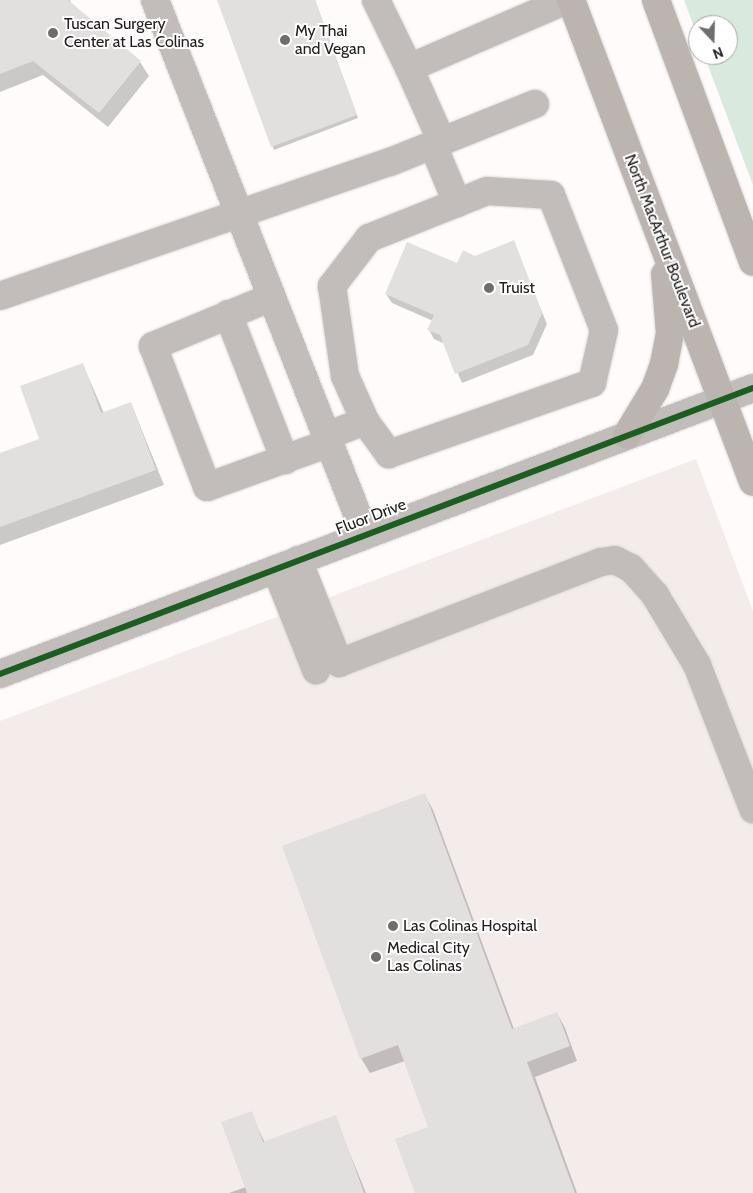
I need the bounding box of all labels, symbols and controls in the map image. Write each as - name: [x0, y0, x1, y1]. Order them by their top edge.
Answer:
- place label: Tuscan Surgery Center at Las Colinas: [64, 14, 204, 52]
- north arrow: [688, 15, 738, 65]
- place label: My Thai and Vegan: [295, 21, 366, 59]
- marker: Tuscan Surgery Center at Las Colinas: [46, 26, 60, 40]
- marker: My Thai and Vegan: [279, 34, 291, 46]
- text: N: [710, 43, 726, 63]
- street label: North MacArthur Boulevard: [620, 152, 704, 330]
- place label: Truist: [499, 278, 535, 298]
- marker: Truist: [483, 282, 495, 294]
- street label: Fluor Drive: [333, 495, 409, 539]
- place label: Las Colinas Hospital: [403, 916, 537, 936]
- marker: Las Colinas Hospital: [387, 920, 399, 932]
- place label: Medical City Las Colinas: [387, 938, 470, 976]
- marker: Medical City Las Colinas: [369, 950, 383, 964]

